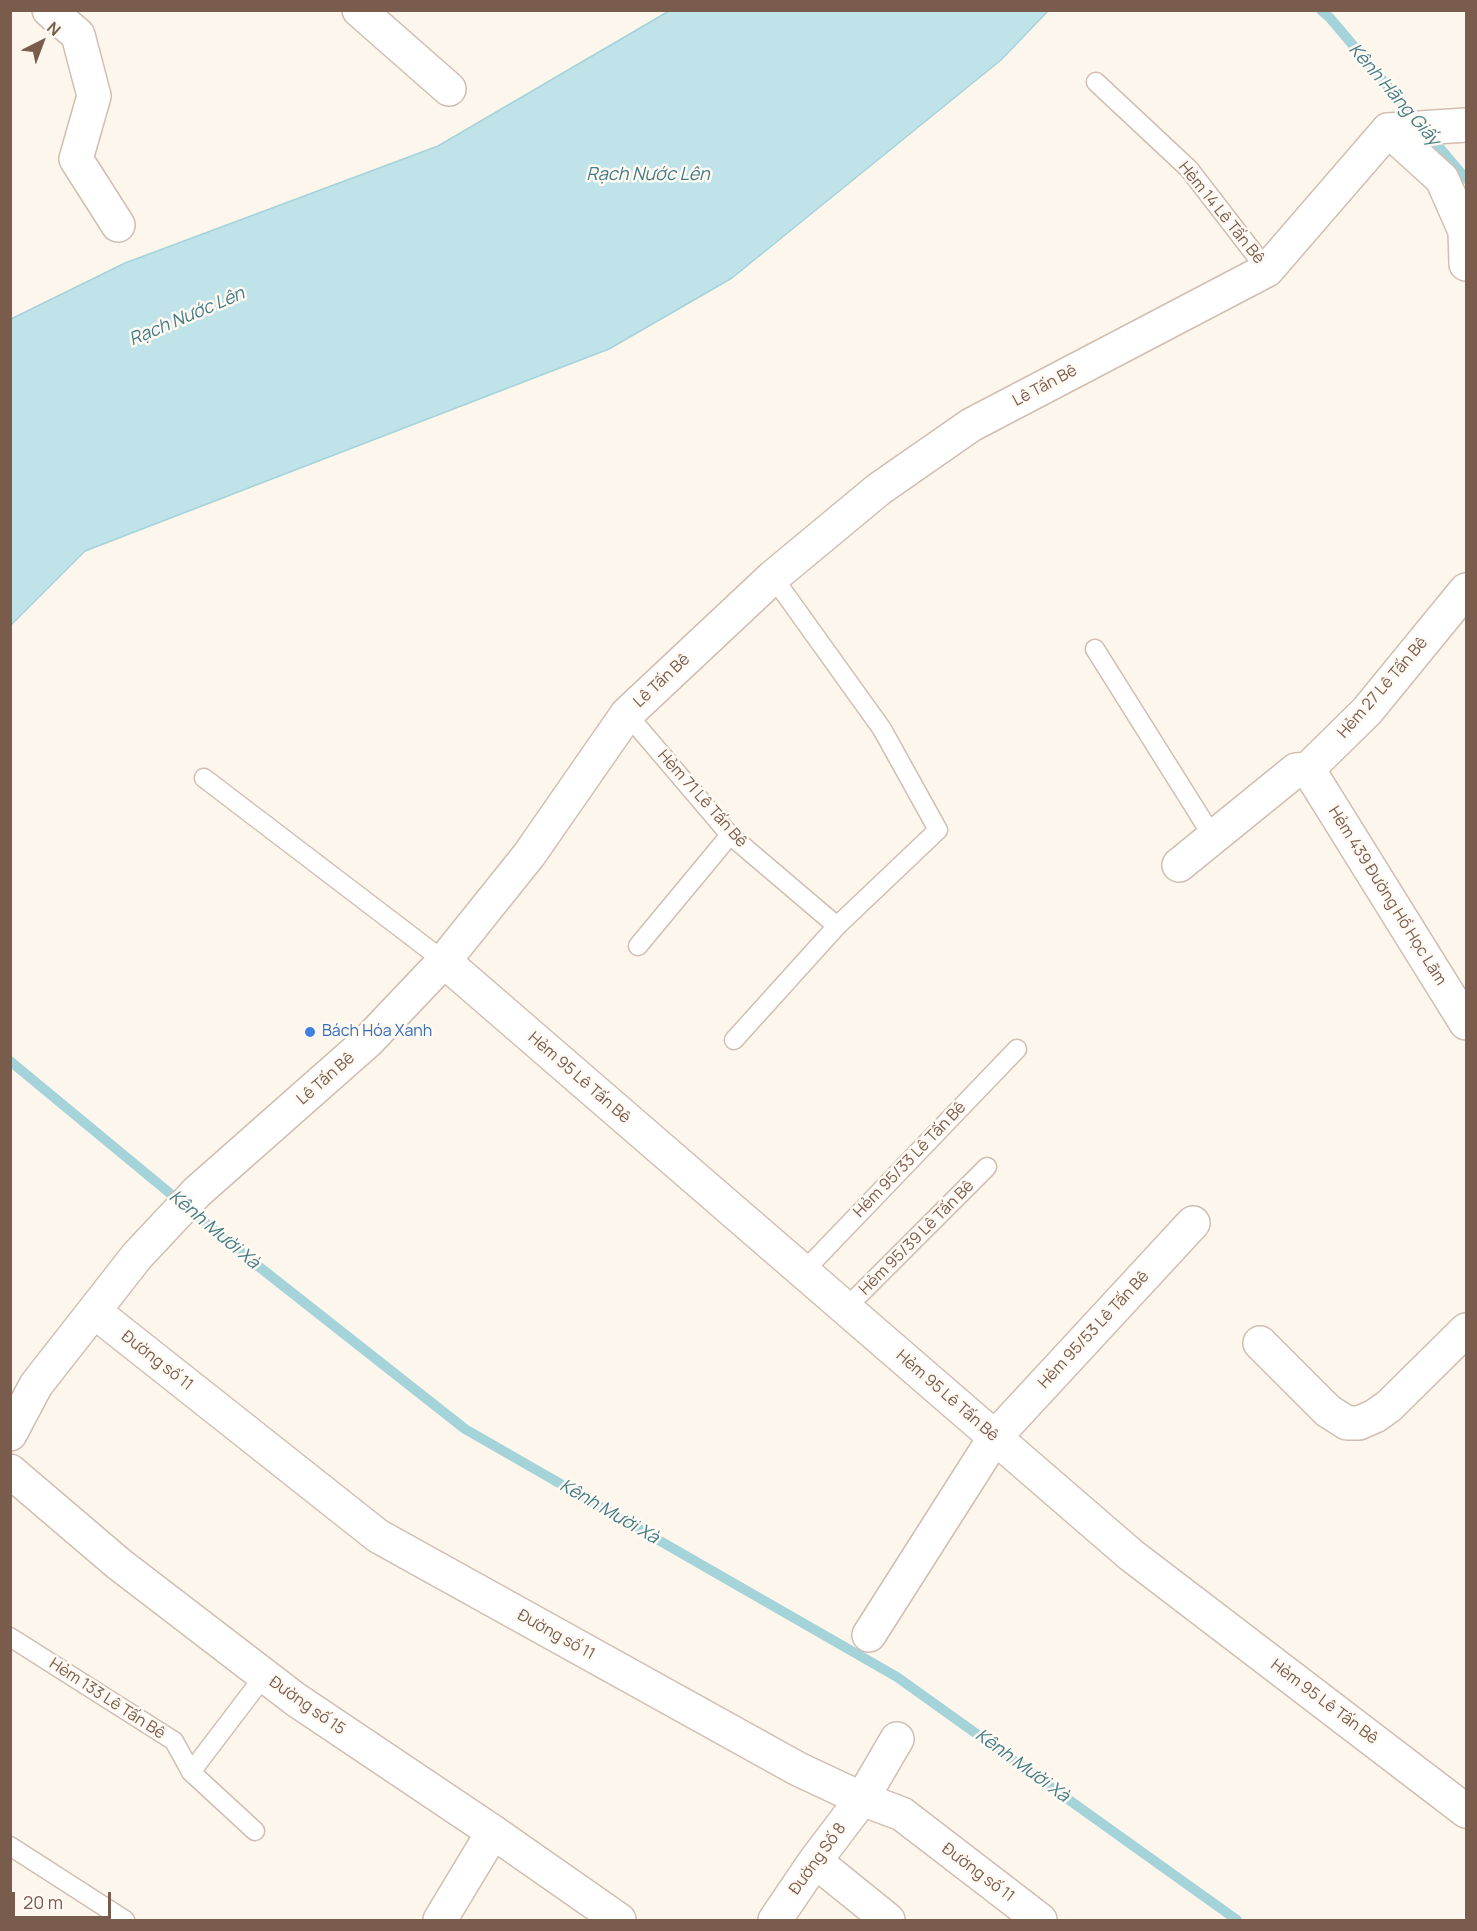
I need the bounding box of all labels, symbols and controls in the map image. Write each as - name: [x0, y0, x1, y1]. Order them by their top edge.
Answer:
- north arrow: [12, 12, 72, 72]
- text: N: [42, 17, 66, 41]
- water label: Kênh Hãng Giấy: [1344, 39, 1444, 151]
- street label: Hẻm 14 Lê Tấn Bê: [1174, 158, 1268, 268]
- water label: Rạch Nước Lên: [586, 164, 710, 186]
- water label: Rạch Nước Lên: [126, 283, 248, 351]
- street label: Lê Tấn Bê: [1010, 361, 1080, 411]
- street label: Hẻm 27 Lê Tấn Bê: [1334, 634, 1432, 742]
- street label: Lê Tấn Bê: [630, 650, 694, 712]
- street label: Hẻm 71 Lê Tấn Bê: [653, 746, 751, 852]
- street label: Hẻm 439 Đường Hồ Học Lãm: [1324, 803, 1450, 989]
- place label: Bách Hóa Xanh: [322, 1022, 432, 1042]
- marker: Bách Hóa Xanh: [303, 1025, 317, 1039]
- street label: Hẻm 95 Lê Tấn Bê: [524, 1028, 634, 1128]
- street label: Lê Tấn Bê: [293, 1049, 359, 1109]
- street label: Hẻm 95/33 Lê Tấn Bê: [850, 1098, 970, 1222]
- street label: Hẻm 95/39 Lê Tấn Bê: [856, 1177, 978, 1299]
- water label: Kênh Mười Xà: [165, 1186, 263, 1274]
- street label: Hẻm 95/53 Lê Tấn Bê: [1035, 1267, 1153, 1393]
- street label: Đường số 11: [117, 1327, 197, 1395]
- street label: Hẻm 95 Lê Tấn Bê: [892, 1346, 1002, 1446]
- water label: Kênh Mười Xà: [556, 1475, 662, 1549]
- street label: Đường số 11: [514, 1606, 598, 1664]
- street label: Hẻm 133 Lê Tấn Bê: [46, 1654, 168, 1744]
- street label: Hẻm 95 Lê Tấn Bê: [1267, 1655, 1381, 1749]
- street label: Đường số 15: [265, 1673, 349, 1739]
- water label: Kênh Mười Xà: [971, 1725, 1073, 1807]
- street label: Đường Số 8: [786, 1819, 850, 1899]
- street label: Đường số 11: [938, 1840, 1018, 1906]
- scale bar: [15, 1880, 114, 1918]
- text: 20 m: [23, 1890, 63, 1914]

